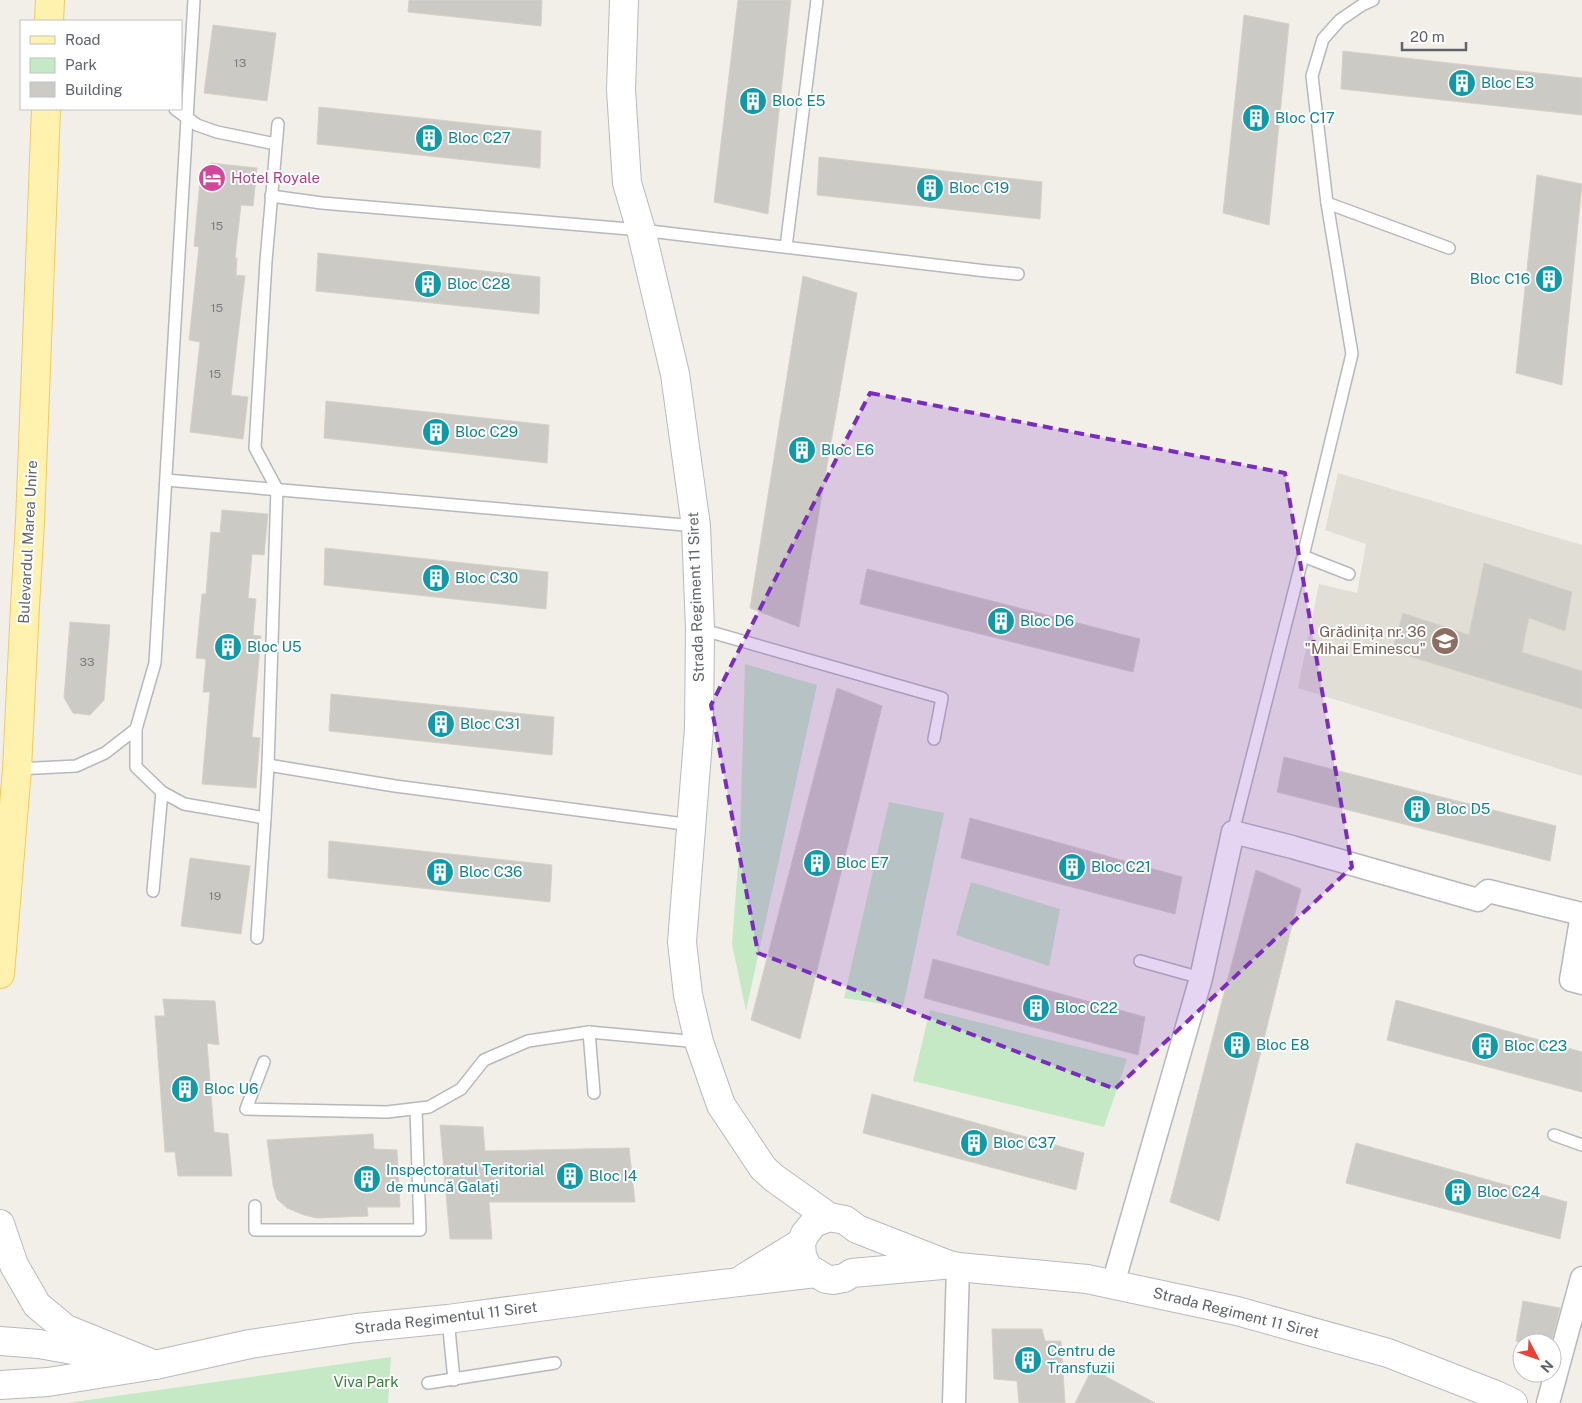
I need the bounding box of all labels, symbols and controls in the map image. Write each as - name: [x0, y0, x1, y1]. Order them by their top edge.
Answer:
- legend: [20, 20, 182, 110]
- scale bar: [1402, 20, 1466, 52]
- text: 20 m: [1410, 28, 1445, 45]
- text: Road: [65, 31, 101, 48]
- text: Park: [65, 56, 97, 73]
- house number: 13: [234, 56, 246, 70]
- building icon: Bloc E3: [1447, 68, 1477, 98]
- place label: Bloc E3: [1481, 74, 1534, 91]
- text: Building: [65, 81, 123, 98]
- building icon: Bloc E5: [738, 86, 768, 116]
- place label: Bloc E5: [772, 92, 825, 109]
- building icon: Bloc C17: [1241, 103, 1271, 133]
- place label: Bloc C17: [1275, 109, 1335, 126]
- building icon: Bloc C27: [414, 123, 444, 153]
- place label: Bloc C27: [448, 129, 511, 146]
- hotel icon: Hotel Royale: [197, 163, 227, 193]
- place label: Hotel Royale: [231, 169, 320, 186]
- building icon: Bloc C19: [915, 173, 945, 203]
- place label: Bloc C19: [949, 179, 1009, 196]
- house number: 15: [211, 219, 224, 233]
- building icon: Bloc C16: [1534, 264, 1564, 294]
- building icon: Bloc C28: [413, 269, 443, 299]
- place label: Bloc C16: [1470, 270, 1530, 287]
- place label: Bloc C28: [447, 275, 510, 292]
- house number: 15: [211, 301, 224, 315]
- house number: 15: [209, 367, 222, 381]
- building icon: Bloc C29: [421, 417, 451, 447]
- place label: Bloc C29: [455, 423, 518, 440]
- building icon: Bloc E6: [787, 435, 817, 465]
- place label: Bloc E6: [821, 441, 874, 458]
- street label: Bulevardul Marea Unire: [15, 460, 40, 624]
- street label: Strada Regiment 11 Siret: [684, 511, 707, 683]
- building icon: Bloc C30: [421, 563, 451, 593]
- place label: Bloc C30: [455, 569, 518, 586]
- building icon: Bloc D6: [986, 606, 1016, 636]
- place label: Bloc D6: [1020, 612, 1074, 629]
- place label: Grădinița nr. 36 "Mihai Eminescu": [1305, 623, 1426, 657]
- school or university icon: Grădinița nr. 36 "Mihai Eminescu": [1430, 626, 1460, 656]
- building icon: Bloc U5: [213, 632, 243, 662]
- place label: Bloc U5: [247, 638, 302, 655]
- house number: 33: [79, 655, 95, 669]
- building icon: Bloc C31: [426, 709, 456, 739]
- place label: Bloc C31: [460, 715, 520, 732]
- building icon: Bloc D5: [1402, 794, 1432, 824]
- place label: Bloc D5: [1436, 800, 1490, 817]
- building icon: Bloc E7: [802, 848, 832, 878]
- building icon: Bloc C21: [1057, 852, 1087, 882]
- place label: Bloc E7: [836, 854, 889, 871]
- building icon: Bloc C36: [425, 857, 455, 887]
- place label: Bloc C21: [1091, 858, 1151, 875]
- place label: Bloc C36: [459, 863, 522, 880]
- house number: 19: [209, 889, 221, 903]
- building icon: Bloc C22: [1021, 993, 1051, 1023]
- place label: Bloc C22: [1055, 999, 1118, 1016]
- building icon: Bloc E8: [1222, 1030, 1252, 1060]
- building icon: Bloc C23: [1470, 1031, 1500, 1061]
- place label: Bloc E8: [1256, 1036, 1309, 1053]
- place label: Bloc C23: [1504, 1037, 1567, 1054]
- building icon: Bloc U6: [170, 1074, 200, 1104]
- place label: Bloc U6: [204, 1080, 258, 1097]
- building icon: Bloc C37: [959, 1128, 989, 1158]
- place label: Bloc C37: [993, 1134, 1056, 1151]
- place label: Inspectoratul Teritorial de muncă Galați: [386, 1161, 545, 1195]
- building icon: Bloc I4: [555, 1161, 585, 1191]
- building icon: Inspectoratul Teritorial de muncă Galați: [352, 1164, 382, 1194]
- place label: Bloc I4: [589, 1167, 637, 1184]
- building icon: Bloc C24: [1443, 1177, 1473, 1207]
- place label: Bloc C24: [1477, 1183, 1540, 1200]
- street label: Strada Regiment 11 Siret: [1151, 1284, 1321, 1341]
- street label: Strada Regimentul 11 Siret: [354, 1298, 538, 1337]
- north arrow: [1512, 1333, 1562, 1383]
- place label: Centru de Transfuzii: [1047, 1342, 1115, 1376]
- building icon: Centru de Transfuzii: [1013, 1345, 1043, 1375]
- text: N: [1537, 1357, 1556, 1376]
- park label: Viva Park: [333, 1373, 399, 1390]

